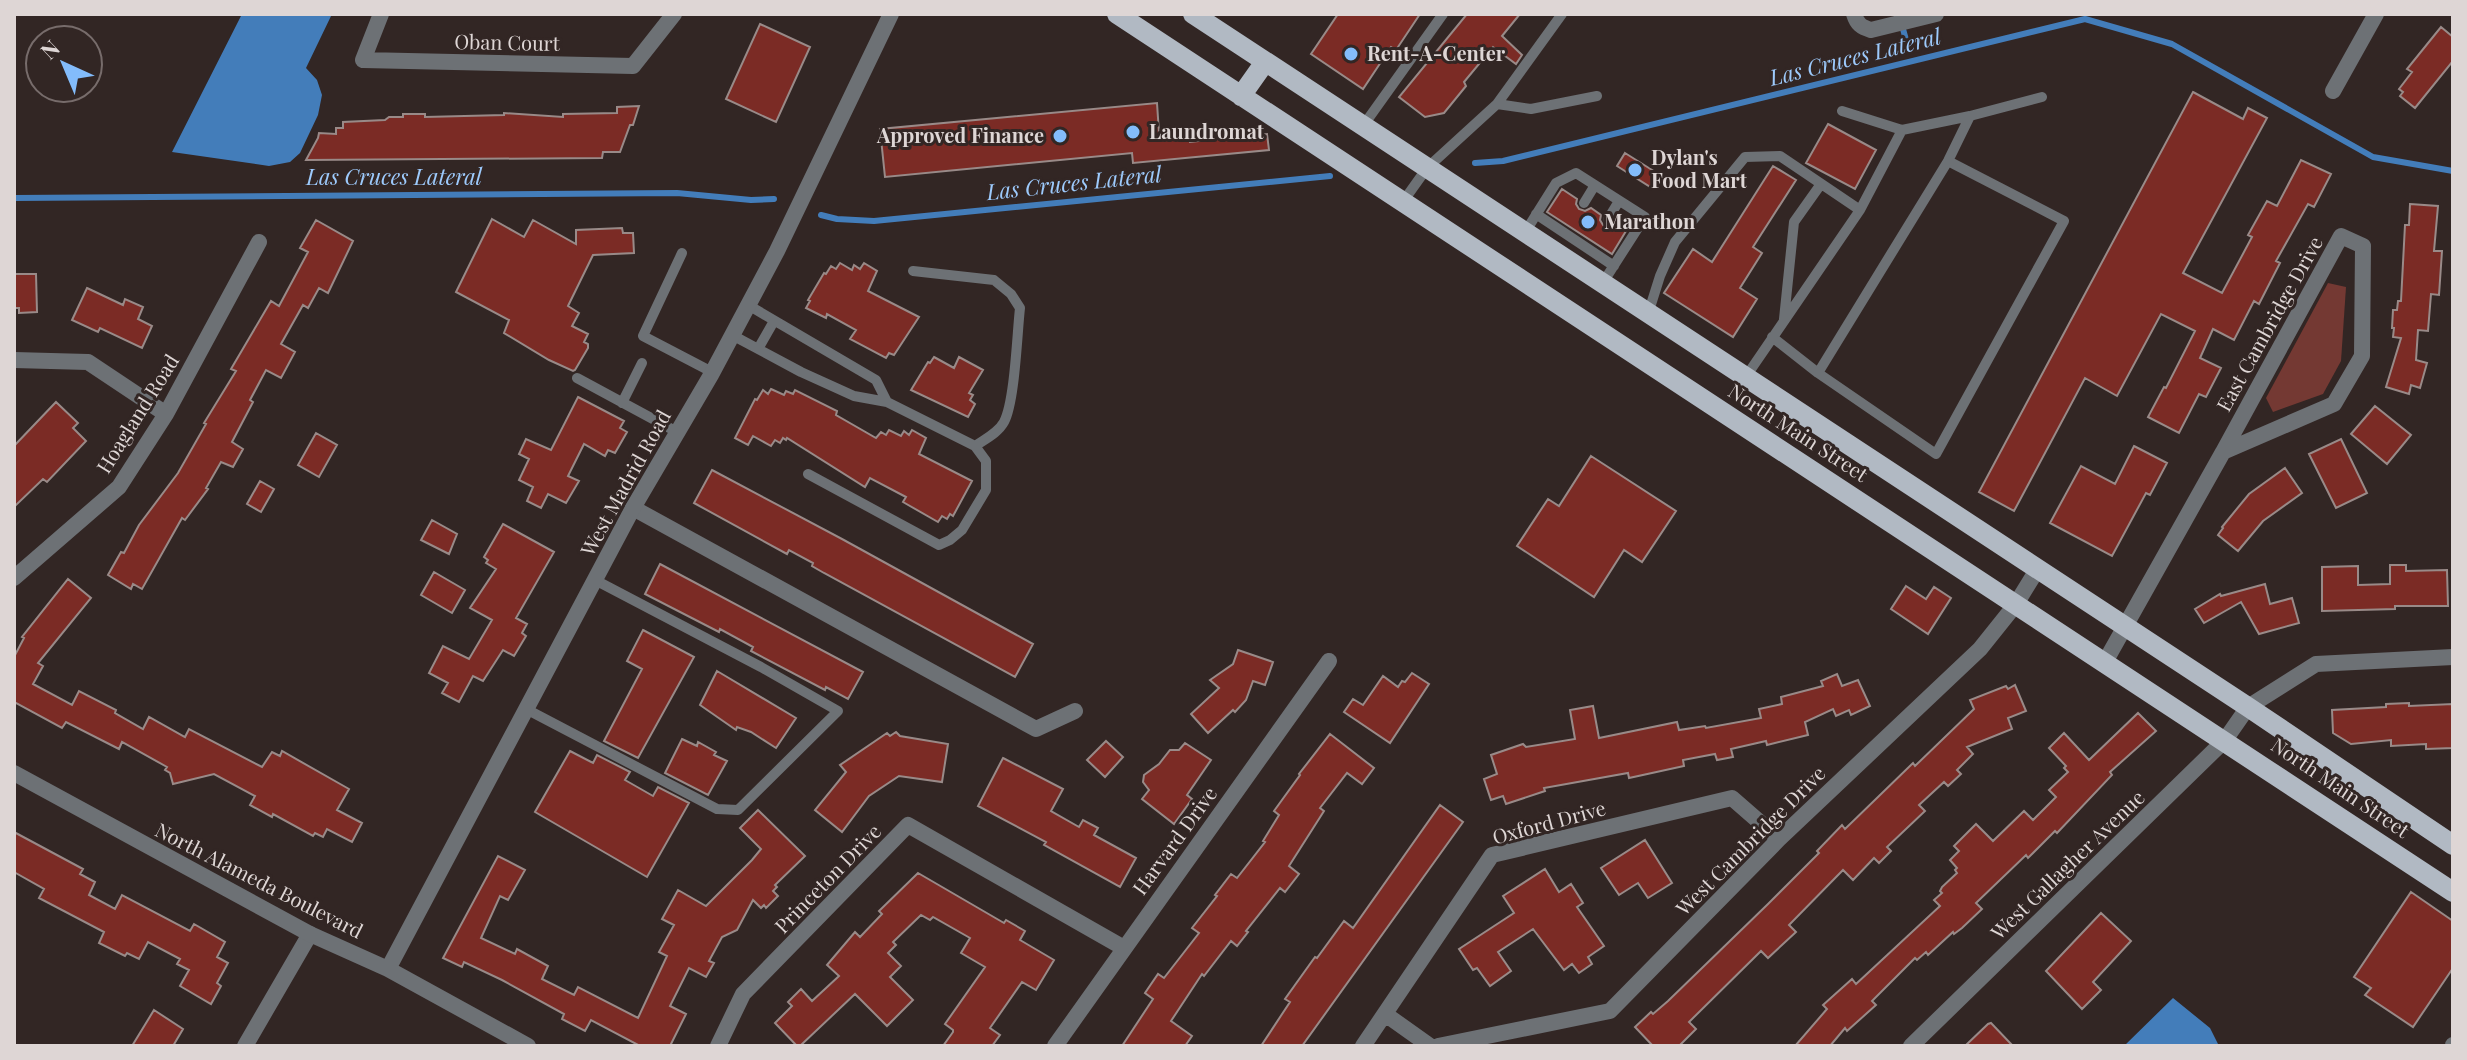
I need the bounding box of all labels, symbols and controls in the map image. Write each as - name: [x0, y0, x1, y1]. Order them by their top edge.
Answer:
- water label: Las Cruces Lateral: [1765, 20, 1944, 92]
- north arrow: [24, 24, 104, 104]
- street label: Oban Court: [454, 27, 561, 56]
- text: N: [33, 33, 66, 65]
- place label: Rent-A-Center: [1367, 39, 1506, 66]
- marker: Rent-A-Center: [1342, 45, 1360, 63]
- place label: Laundromat: [1149, 117, 1265, 144]
- place label: Approved Finance: [876, 121, 1044, 148]
- marker: Laundromat: [1124, 123, 1142, 141]
- marker: Approved Finance: [1051, 127, 1069, 145]
- place label: Dylan's Food Mart: [1651, 143, 1748, 193]
- water label: Las Cruces Lateral: [984, 158, 1164, 206]
- water label: Las Cruces Lateral: [305, 161, 483, 191]
- marker: Dylan's Food Mart: [1626, 161, 1644, 179]
- place label: Marathon: [1604, 207, 1696, 234]
- marker: Marathon: [1579, 213, 1597, 231]
- street label: East Cambridge Drive: [2209, 231, 2328, 416]
- street label: Hoagland Road: [89, 348, 184, 478]
- street label: North Main Street: [1724, 377, 1875, 487]
- street label: West Madrid Road: [573, 404, 676, 561]
- street label: North Main Street: [2266, 730, 2416, 844]
- street label: West Cambridge Drive: [1669, 759, 1831, 921]
- street label: Harvard Drive: [1125, 781, 1222, 900]
- street label: West Gallagher Avenue: [1983, 783, 2150, 945]
- street label: Oxford Drive: [1489, 793, 1608, 850]
- street label: North Alameda Boulevard: [151, 816, 368, 944]
- street label: Princeton Drive: [768, 817, 886, 938]

